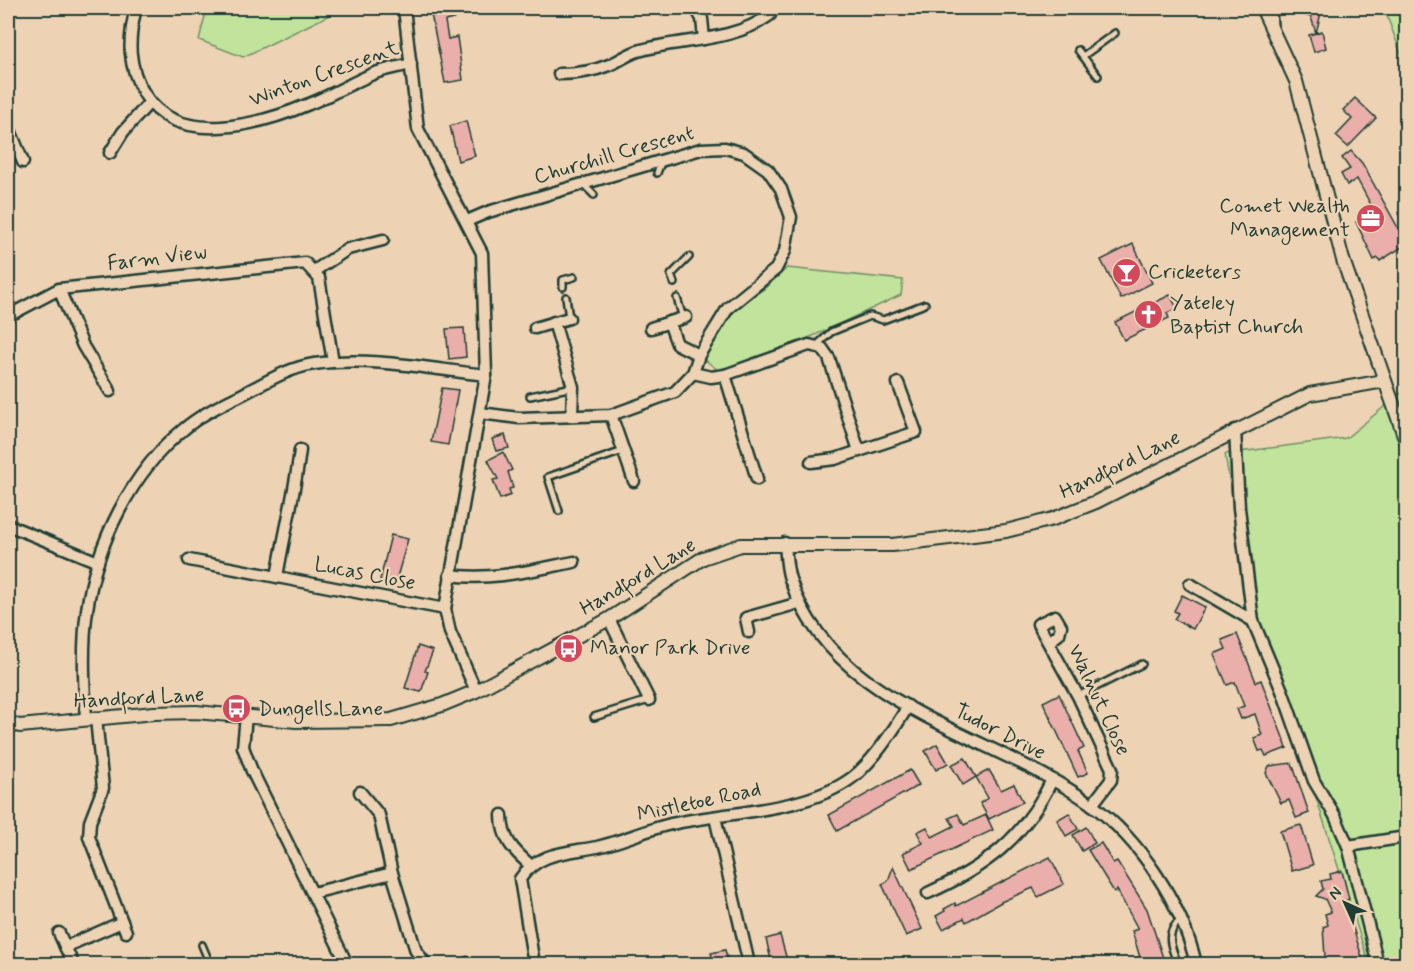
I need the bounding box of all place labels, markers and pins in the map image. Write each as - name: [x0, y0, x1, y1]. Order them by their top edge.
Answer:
- place label: Comet Wealth Management: [1219, 192, 1350, 245]
- office icon: Comet Wealth Management: [1355, 202, 1387, 234]
- bar icon: Cricketers: [1111, 256, 1143, 288]
- place label: Cricketers: [1148, 258, 1241, 286]
- place label: Yateley Baptist Church: [1170, 289, 1303, 341]
- church icon: Yateley Baptist Church: [1133, 299, 1165, 331]
- bus stop icon: Manor Park Drive: [553, 632, 585, 664]
- place label: Manor Park Drive: [590, 634, 751, 662]
- bus stop icon: Dungells Lane: [221, 693, 253, 725]
- place label: Dungells Lane: [258, 695, 383, 724]

